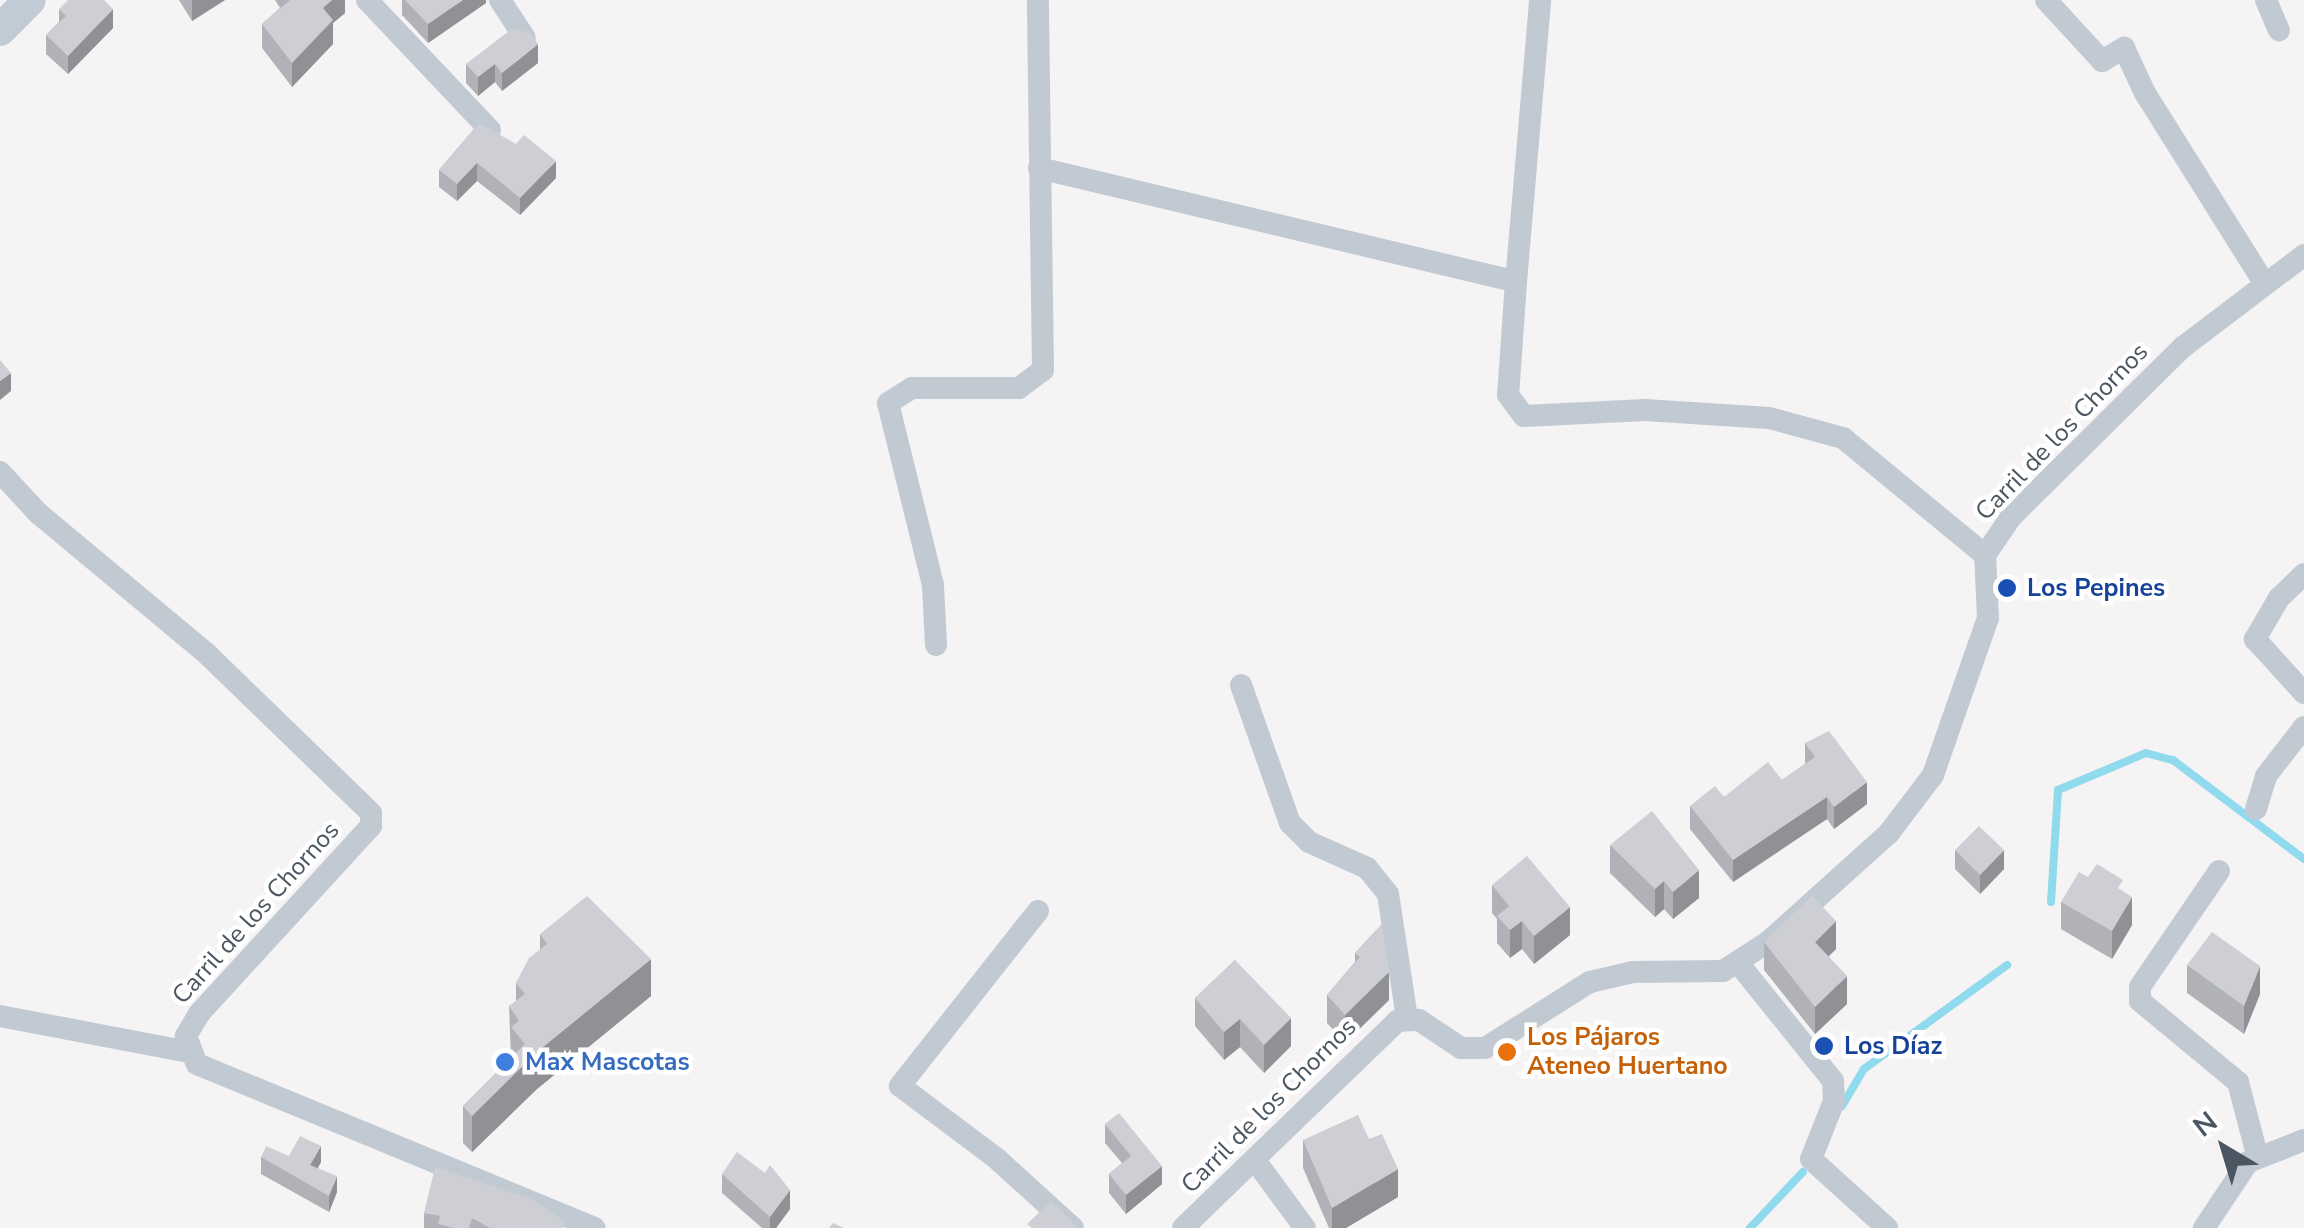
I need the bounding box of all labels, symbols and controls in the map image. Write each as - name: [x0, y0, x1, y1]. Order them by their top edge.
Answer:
- street label: Carril de los Chornos: [1970, 337, 2154, 527]
- place label: Los Pepines: [2027, 573, 2165, 603]
- marker: Los Pepines: [1996, 577, 2018, 599]
- street label: Carril de los Chornos: [166, 816, 346, 1010]
- street label: Carril de los Chornos: [1175, 1012, 1363, 1200]
- place label: Los Pájaros Ateneo Huertano: [1527, 1023, 1728, 1082]
- place label: Los Díaz: [1844, 1031, 1942, 1061]
- marker: Los Díaz: [1813, 1035, 1835, 1057]
- marker: Los Pájaros Ateneo Huertano: [1496, 1041, 1518, 1063]
- place label: Max Mascotas: [525, 1047, 690, 1077]
- marker: Max Mascotas: [494, 1051, 516, 1073]
- north arrow: [2174, 1098, 2274, 1198]
- text: N: [2186, 1103, 2225, 1146]

